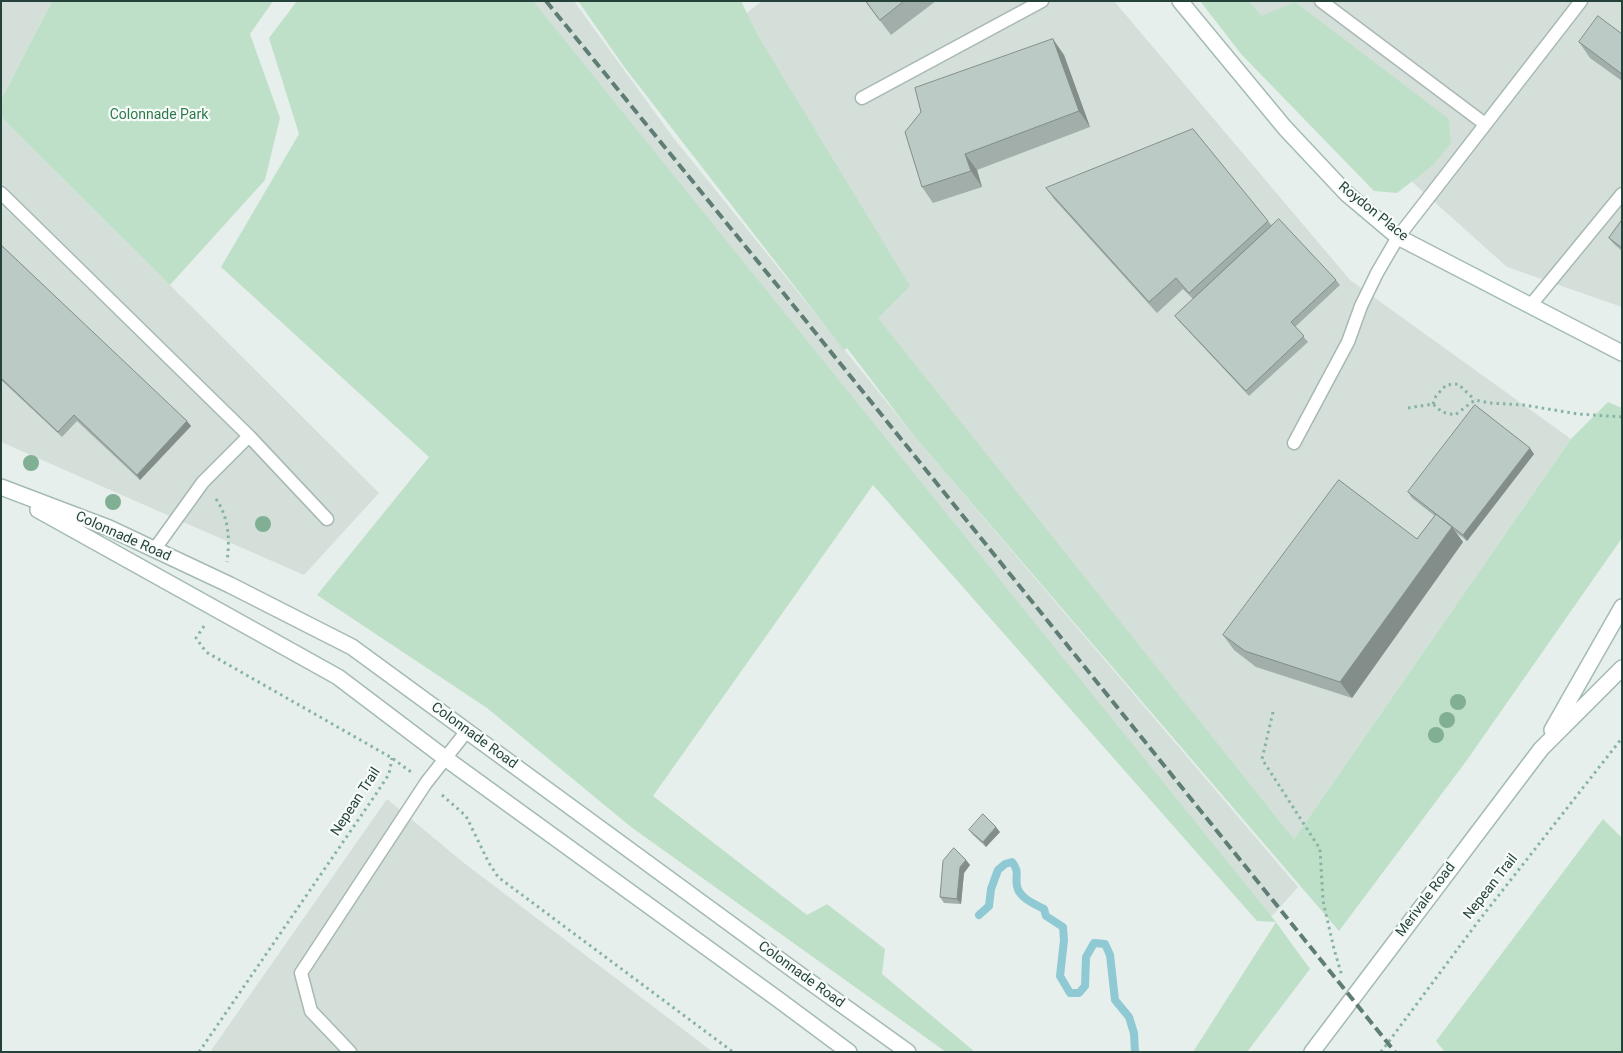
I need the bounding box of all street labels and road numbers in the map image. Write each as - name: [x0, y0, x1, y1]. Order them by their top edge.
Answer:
- street label: Roydon Place: [1335, 179, 1411, 245]
- street label: Colonnade Road: [73, 508, 173, 566]
- street label: Colonnade Road: [428, 699, 520, 773]
- street label: Nepean Trail: [328, 765, 384, 839]
- street label: Nepean Trail: [1460, 851, 1522, 923]
- street label: Merivale Road: [1393, 860, 1459, 940]
- street label: Colonnade Road: [755, 938, 847, 1012]

